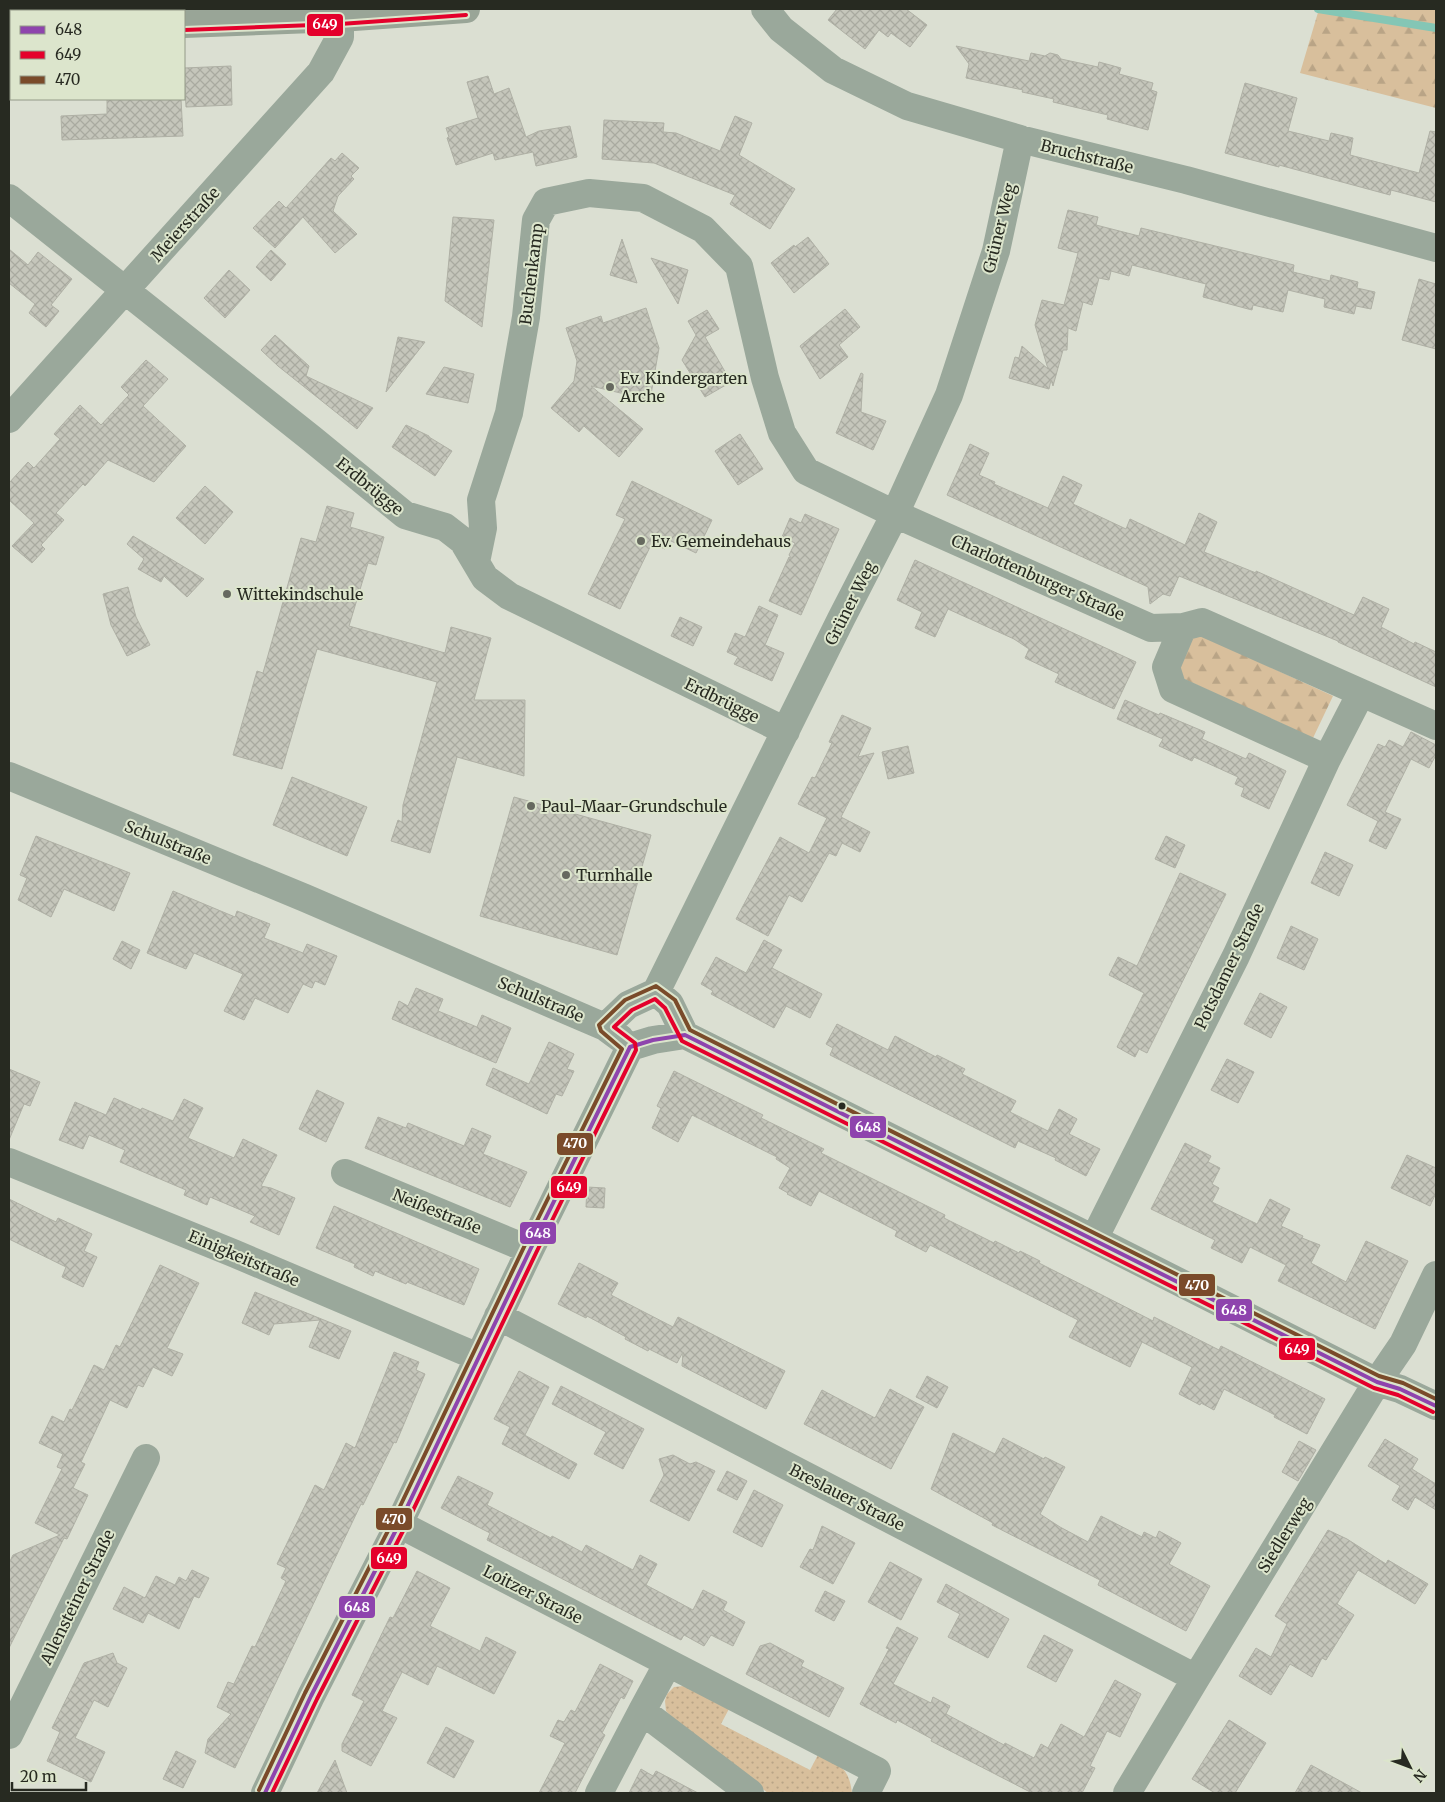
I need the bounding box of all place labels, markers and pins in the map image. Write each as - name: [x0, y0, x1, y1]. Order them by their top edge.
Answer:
- place label: Ev. Kindergarten Arche: [619, 368, 748, 406]
- marker: Ev. Kindergarten Arche: [604, 381, 616, 393]
- place label: Ev. Gemeindehaus: [651, 531, 791, 551]
- marker: Ev. Gemeindehaus: [635, 535, 647, 547]
- place label: Wittekindschule: [236, 584, 363, 604]
- marker: Wittekindschule: [221, 588, 233, 600]
- place label: Paul-Maar-Grundschule: [541, 796, 727, 816]
- marker: Paul-Maar-Grundschule: [525, 800, 537, 812]
- place label: Turnhalle: [576, 865, 652, 885]
- marker: Turnhalle: [560, 869, 572, 881]
- unlabelled marker: [837, 1101, 847, 1111]

